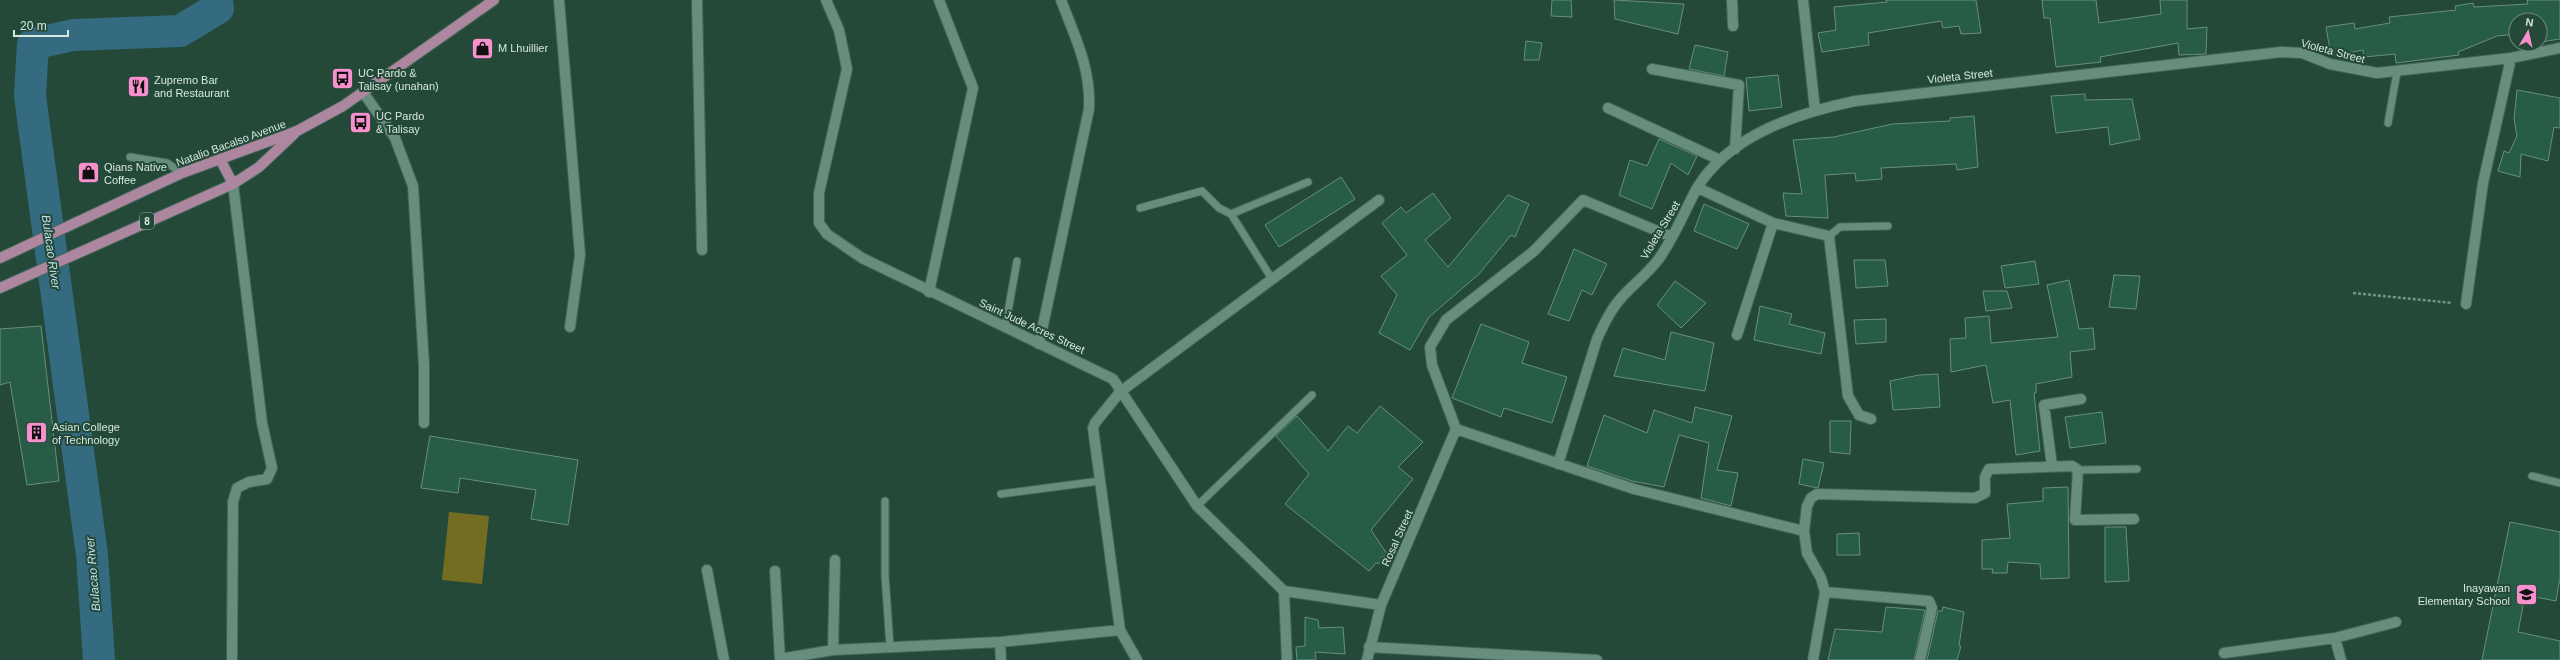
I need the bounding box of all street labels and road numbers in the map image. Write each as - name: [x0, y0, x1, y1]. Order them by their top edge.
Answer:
- street label: Violeta Street: [2300, 37, 2366, 65]
- street label: Violeta Street: [1927, 67, 1993, 85]
- street label: Natalio Bacalso Avenue: [174, 118, 288, 168]
- street label: Violeta Street: [1638, 199, 1682, 261]
- road number: 8: [140, 213, 154, 229]
- street label: Saint Jude Acres Street: [977, 296, 1087, 356]
- street label: Rosal Street: [1379, 508, 1415, 568]

